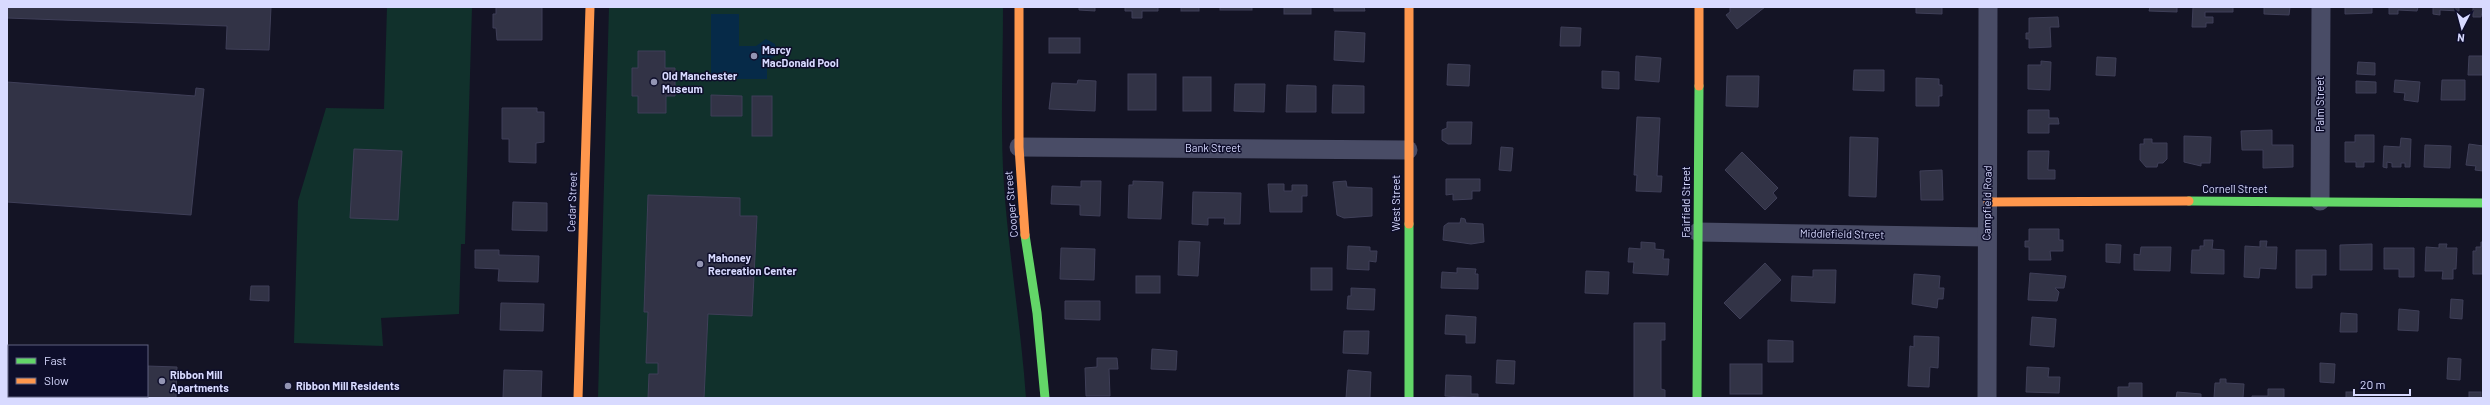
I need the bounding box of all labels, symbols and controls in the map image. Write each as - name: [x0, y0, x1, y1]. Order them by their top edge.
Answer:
- north arrow: [2442, 8, 2482, 48]
- text: N: [2457, 32, 2465, 45]
- place label: Marcy MacDonald Pool: [762, 43, 839, 69]
- marker: Marcy MacDonald Pool: [749, 51, 759, 61]
- place label: Old Manchester Museum: [662, 69, 738, 95]
- street label: Palm Street: [2313, 76, 2326, 132]
- marker: Old Manchester Museum: [649, 77, 659, 87]
- street label: Bank Street: [1185, 141, 1241, 154]
- street label: Campfield Road: [1979, 165, 1994, 241]
- street label: Fairfield Street: [1679, 166, 1692, 238]
- street label: Cooper Street: [1001, 170, 1020, 238]
- street label: Cedar Street: [564, 172, 579, 232]
- street label: West Street: [1389, 175, 1402, 231]
- street label: Cornell Street: [2202, 182, 2268, 195]
- street label: Middlefield Street: [1800, 226, 1884, 241]
- place label: Mahoney Recreation Center: [708, 251, 797, 277]
- marker: Mahoney Recreation Center: [695, 259, 705, 269]
- legend: [8, 345, 148, 397]
- text: Fast: [44, 353, 67, 367]
- place label: Ribbon Mill Apartments: [170, 368, 229, 394]
- scale bar: [2354, 371, 2410, 397]
- text: Slow: [44, 373, 69, 387]
- marker: Ribbon Mill Apartments: [157, 376, 167, 386]
- text: 20 m: [2360, 377, 2386, 391]
- place label: Ribbon Mill Residents: [296, 379, 400, 392]
- marker: Ribbon Mill Residents: [283, 381, 293, 391]

